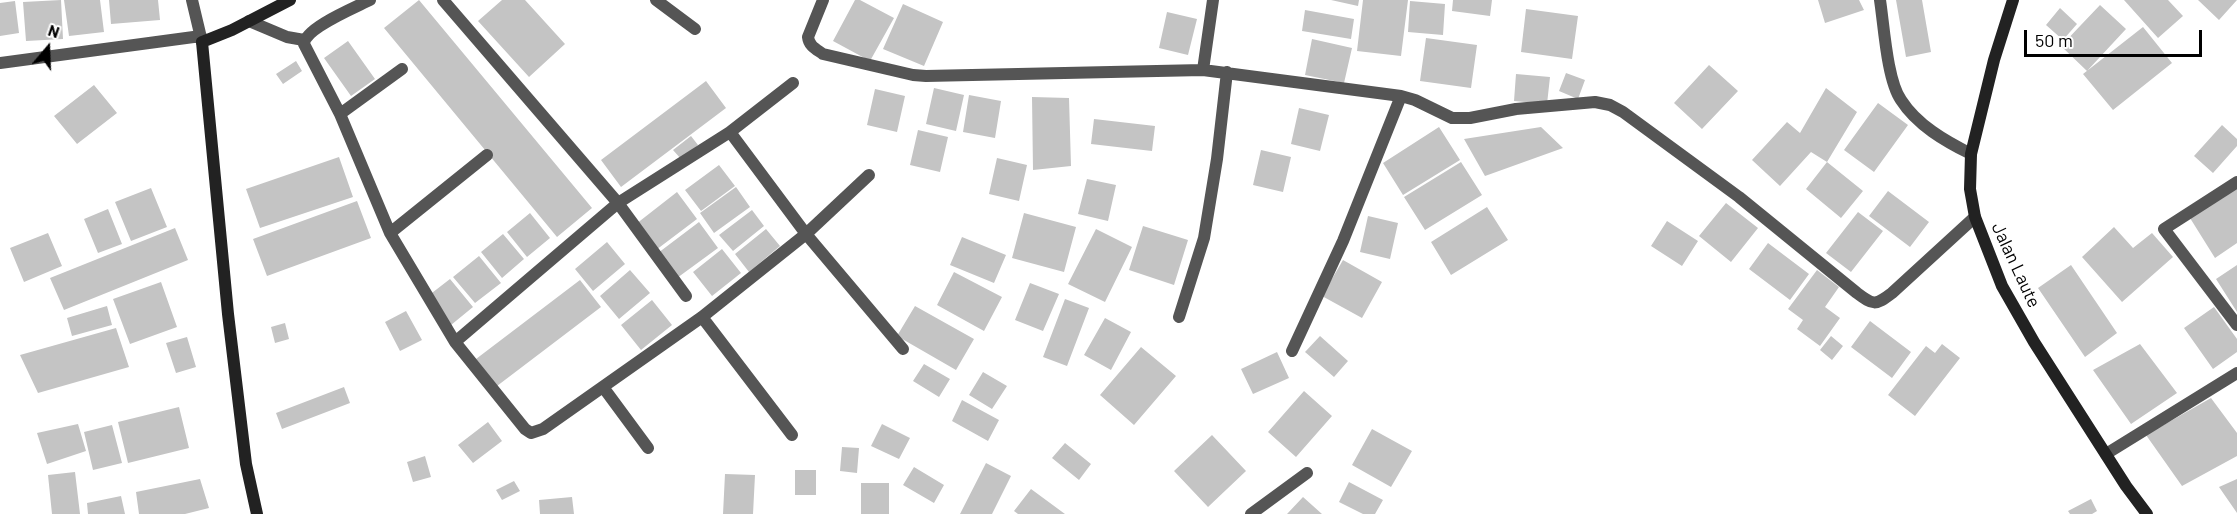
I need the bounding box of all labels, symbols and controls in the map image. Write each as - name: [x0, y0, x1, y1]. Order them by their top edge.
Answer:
- north arrow: [18, 18, 78, 78]
- scale bar: [2027, 18, 2206, 56]
- text: N: [46, 20, 62, 41]
- text: 50 m: [2035, 29, 2073, 51]
- street label: Jalan Laute: [1987, 219, 2045, 311]

